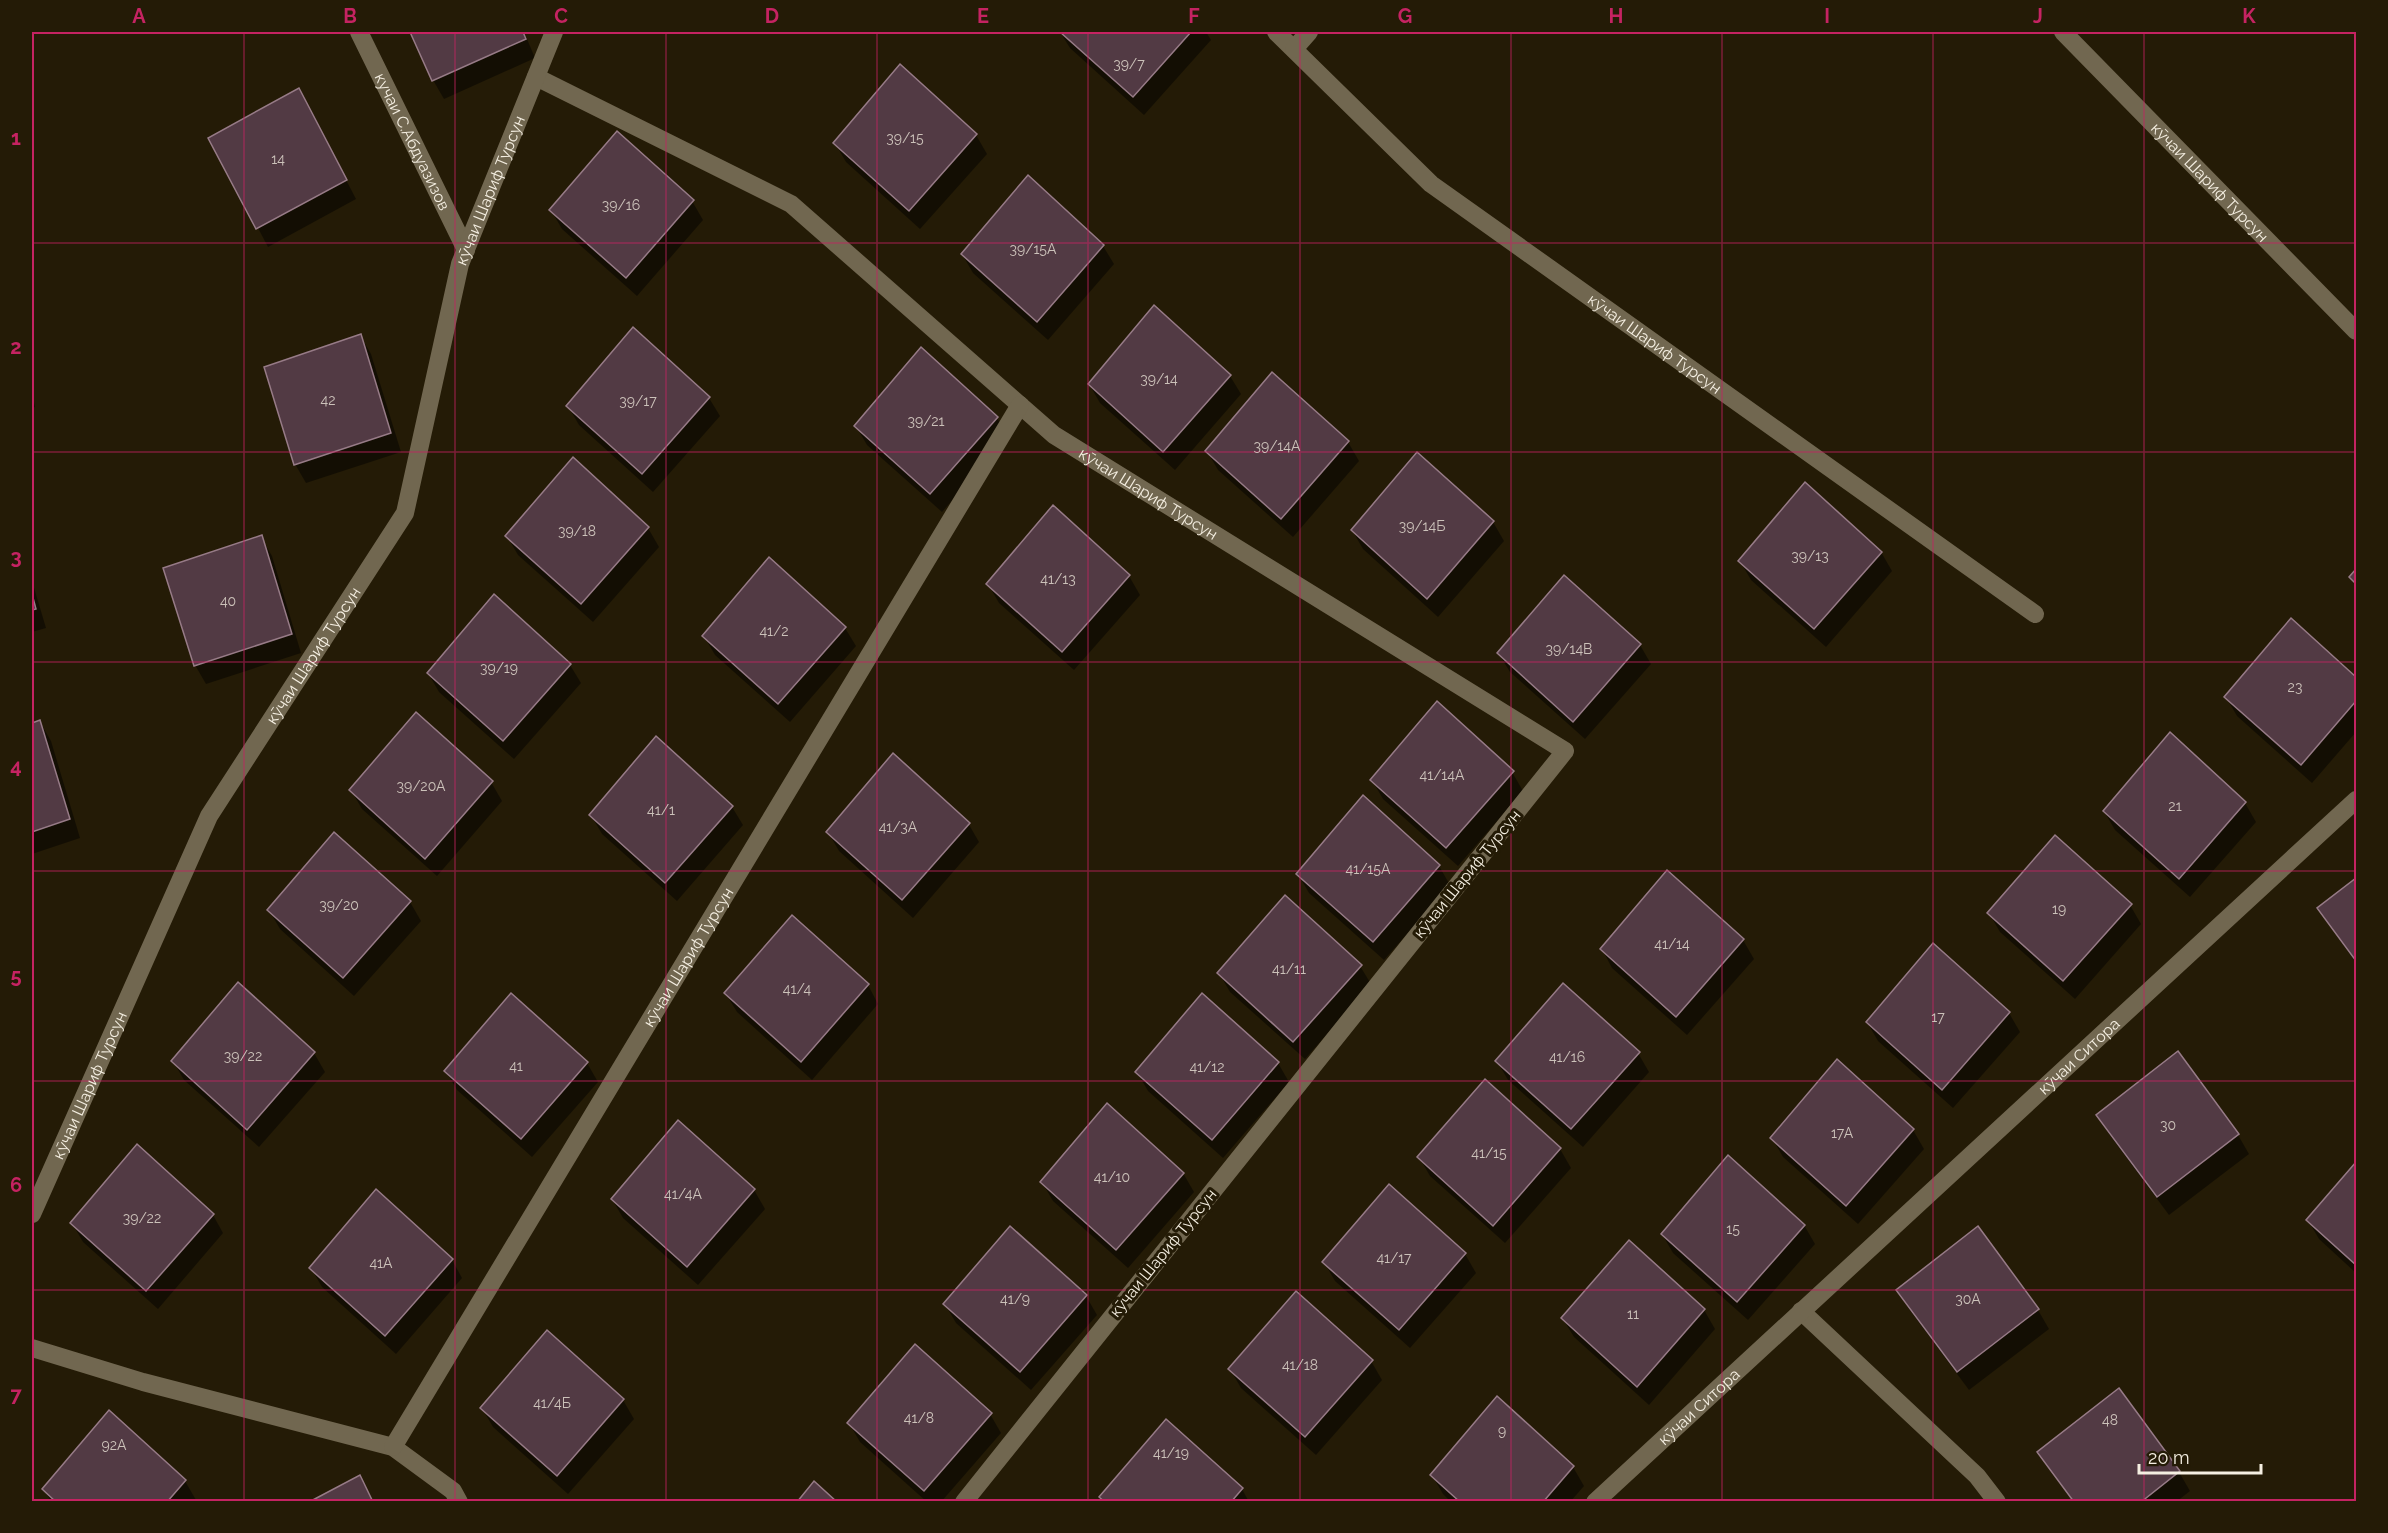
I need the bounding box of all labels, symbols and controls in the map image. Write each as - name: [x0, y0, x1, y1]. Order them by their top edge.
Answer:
- text: A: [132, 4, 146, 28]
- text: B: [343, 4, 357, 28]
- text: C: [554, 4, 568, 28]
- text: D: [765, 4, 779, 28]
- text: E: [977, 4, 989, 28]
- text: F: [1188, 4, 1200, 28]
- text: G: [1398, 4, 1412, 28]
- text: H: [1609, 4, 1623, 28]
- text: I: [1824, 4, 1830, 28]
- text: J: [2033, 4, 2043, 28]
- text: K: [2242, 4, 2256, 28]
- house number: 39/7: [1113, 56, 1145, 72]
- street label: кучаи С.Абдуазизов: [371, 70, 454, 213]
- street label: кӯчаи Шариф Турсун: [451, 113, 529, 268]
- street label: кӯчаи Шариф Турсун: [2147, 118, 2273, 246]
- text: 1: [11, 126, 21, 150]
- house number: 39/15: [886, 130, 924, 146]
- house number: 14: [271, 151, 285, 167]
- house number: 39/16: [602, 197, 640, 213]
- house number: 39/15А: [1010, 241, 1057, 257]
- street label: кӯчаи Шариф Турсун: [1584, 289, 1725, 397]
- text: 2: [10, 335, 22, 359]
- house number: 39/14: [1140, 371, 1178, 387]
- house number: 42: [321, 392, 335, 408]
- house number: 39/17: [619, 393, 657, 409]
- house number: 39/21: [907, 413, 945, 429]
- house number: 39/14А: [1254, 438, 1301, 454]
- street label: кӯчаи Шариф Турсун: [1076, 443, 1221, 543]
- house number: 39/14Б: [1399, 518, 1445, 534]
- house number: 39/18: [558, 523, 596, 539]
- text: 3: [10, 545, 22, 569]
- house number: 39/13: [1791, 548, 1829, 564]
- house number: 41/13: [1040, 571, 1076, 587]
- street label: кӯчаи Шариф Турсун: [262, 583, 364, 727]
- house number: 40: [220, 593, 236, 609]
- house number: 41/2: [759, 623, 789, 639]
- house number: 39/14В: [1546, 641, 1592, 657]
- house number: 39/19: [480, 660, 518, 676]
- house number: 23: [2288, 679, 2302, 695]
- text: 4: [10, 754, 22, 778]
- house number: 41/14А: [1420, 767, 1465, 783]
- house number: 39/20А: [397, 778, 446, 794]
- house number: 21: [2168, 798, 2182, 814]
- house number: 41/1: [647, 802, 675, 818]
- street label: кӯчаи Шариф Турсун: [1409, 806, 1525, 942]
- house number: 41/3А: [879, 819, 918, 835]
- house number: 41/15А: [1346, 861, 1391, 877]
- street label: кӯчаи Шариф Турсун: [639, 884, 737, 1030]
- house number: 39/20: [319, 897, 359, 913]
- house number: 19: [2052, 901, 2066, 917]
- house number: 41/14: [1654, 936, 1690, 952]
- house number: 41/11: [1272, 961, 1306, 977]
- text: 5: [10, 964, 22, 988]
- house number: 41/4: [783, 981, 812, 997]
- street label: кӯчаи Шариф Турсун: [48, 1008, 130, 1162]
- house number: 17: [1931, 1009, 1945, 1025]
- street label: кӯчаи Ситора: [2034, 1014, 2123, 1098]
- house number: 39/22: [224, 1048, 262, 1064]
- house number: 41/16: [1549, 1049, 1585, 1065]
- house number: 41: [509, 1058, 523, 1074]
- house number: 41/12: [1189, 1059, 1225, 1075]
- house number: 30: [2160, 1117, 2176, 1133]
- house number: 17А: [1831, 1125, 1854, 1141]
- house number: 41/15: [1471, 1145, 1507, 1161]
- house number: 41/10: [1094, 1169, 1130, 1185]
- text: 6: [10, 1173, 22, 1197]
- street label: кӯчаи Шариф Турсун: [1105, 1185, 1221, 1321]
- house number: 41/4А: [664, 1186, 702, 1202]
- house number: 39/22: [123, 1210, 161, 1226]
- house number: 15: [1726, 1221, 1740, 1237]
- house number: 41/17: [1376, 1250, 1412, 1266]
- house number: 41А: [369, 1255, 393, 1271]
- house number: 41/9: [1000, 1291, 1030, 1307]
- house number: 30А: [1955, 1291, 1981, 1307]
- house number: 11: [1627, 1306, 1639, 1322]
- house number: 41/18: [1282, 1357, 1318, 1373]
- street label: кӯчаи Ситора: [1654, 1364, 1743, 1449]
- text: 7: [10, 1383, 22, 1407]
- house number: 41/4Б: [533, 1395, 571, 1411]
- house number: 41/8: [904, 1410, 934, 1426]
- house number: 48: [2102, 1412, 2118, 1428]
- house number: 9: [1498, 1423, 1506, 1439]
- house number: 92А: [102, 1437, 127, 1453]
- scale bar: [2139, 1437, 2260, 1475]
- house number: 41/19: [1153, 1445, 1189, 1461]
- text: 20 m: [2148, 1447, 2190, 1468]

